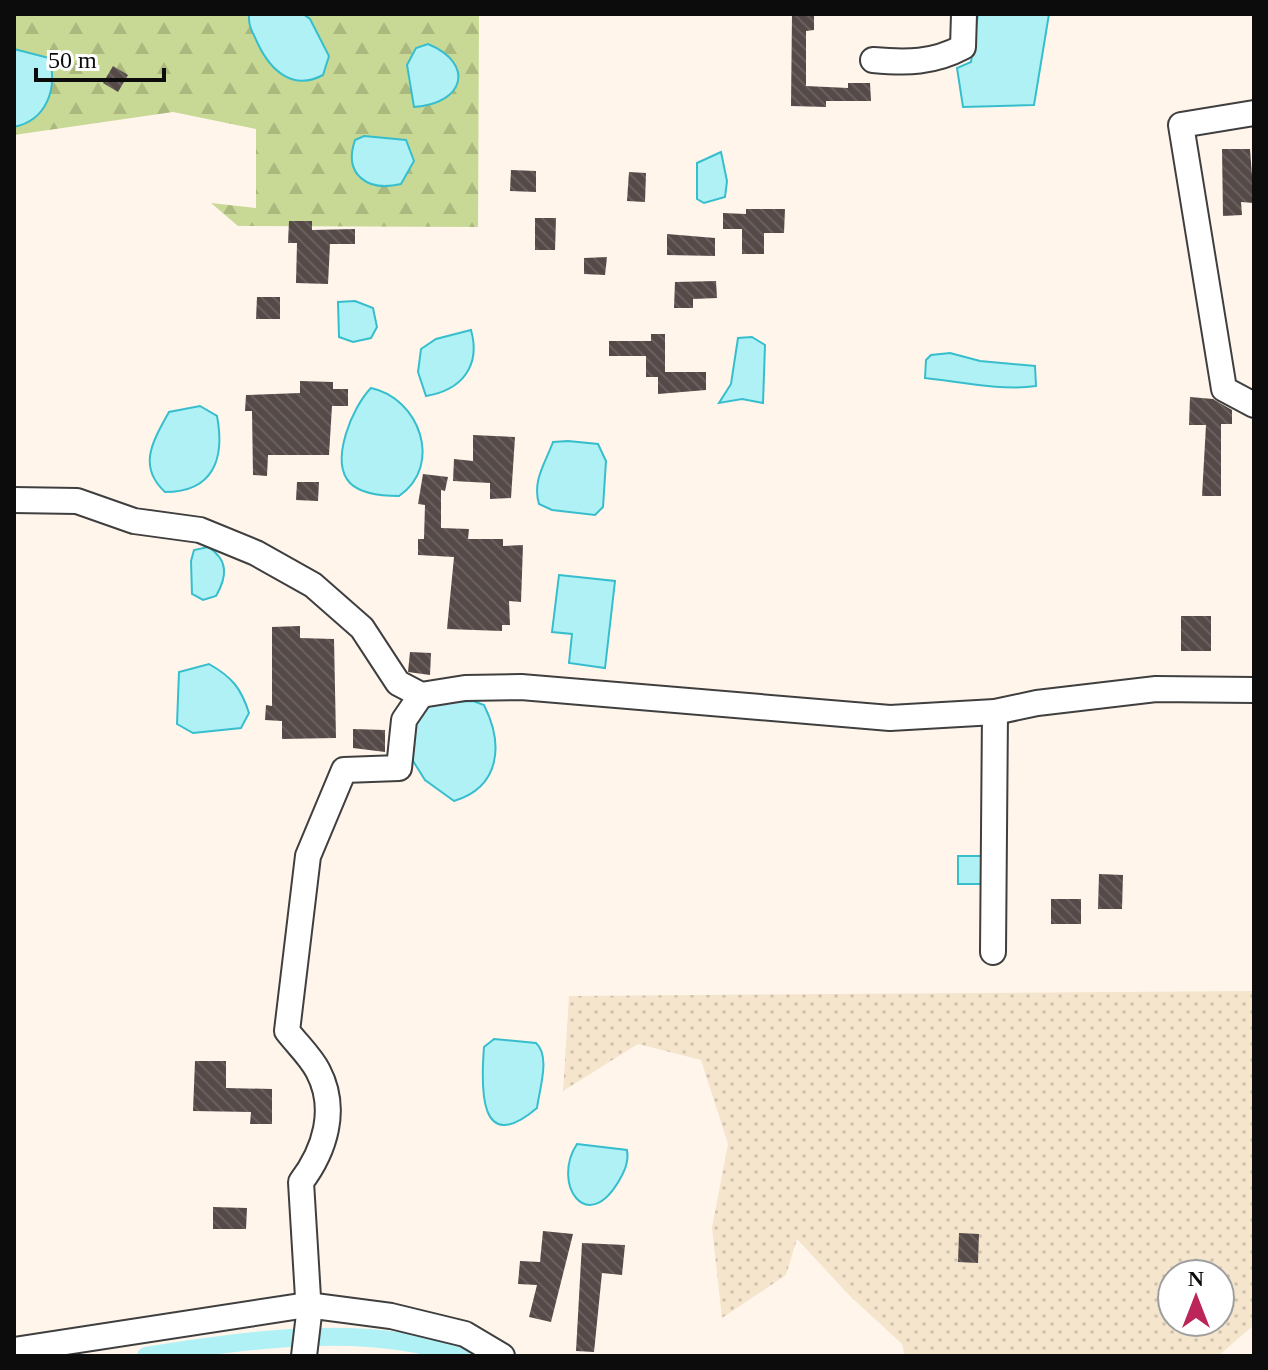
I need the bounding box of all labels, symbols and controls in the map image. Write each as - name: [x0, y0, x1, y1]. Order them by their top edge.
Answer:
- scale bar: [36, 32, 164, 82]
- text: 50 m: [48, 47, 97, 73]
- north arrow: [1156, 1258, 1236, 1338]
- text: N: [1188, 1266, 1204, 1291]

